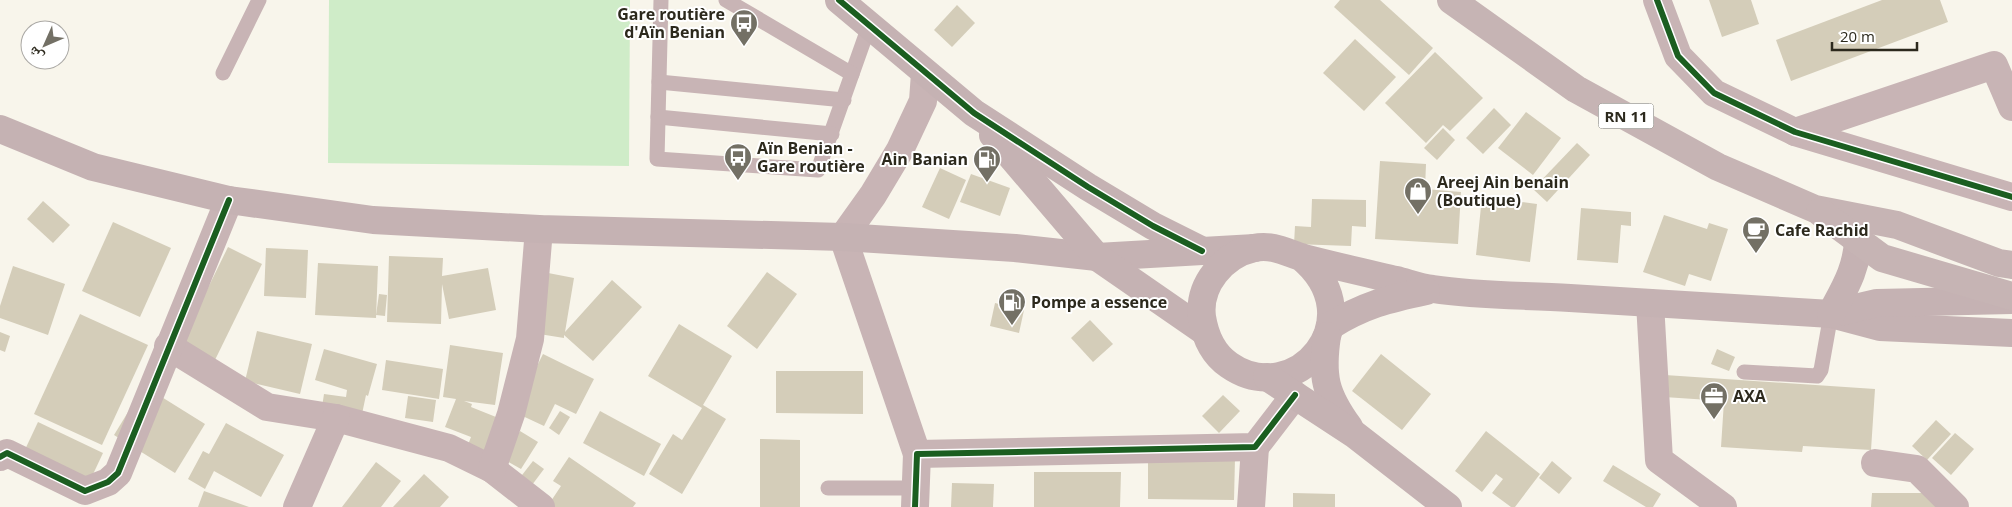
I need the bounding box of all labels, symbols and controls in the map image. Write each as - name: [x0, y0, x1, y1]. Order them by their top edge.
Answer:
- place label: Gare routière d'Aïn Benian: [617, 3, 725, 43]
- bus stop icon: Gare routière d'Aïn Benian: [729, 8, 759, 47]
- north arrow: [20, 20, 70, 70]
- scale bar: [1832, 20, 1917, 52]
- text: 20 m: [1840, 26, 1875, 46]
- text: ش: [23, 42, 47, 67]
- road number: RN 11: [1598, 104, 1654, 128]
- place label: Aïn Benian - Gare routière: [757, 137, 865, 177]
- bus stop icon: Aïn Benian - Gare routière: [723, 142, 753, 181]
- fuel station icon: Ain Banian: [972, 144, 1002, 183]
- place label: Ain Banian: [881, 148, 968, 170]
- place label: Areej Ain benain (Boutique): [1437, 171, 1569, 211]
- shop icon: Areej Ain benain (Boutique): [1403, 176, 1433, 215]
- cafe icon: Cafe Rachid: [1741, 215, 1771, 254]
- place label: Cafe Rachid: [1775, 219, 1869, 241]
- fuel station icon: Pompe a essence: [997, 287, 1027, 326]
- place label: Pompe a essence: [1031, 291, 1167, 313]
- office icon: AXA: [1699, 381, 1729, 420]
- place label: AXA: [1733, 385, 1767, 407]

